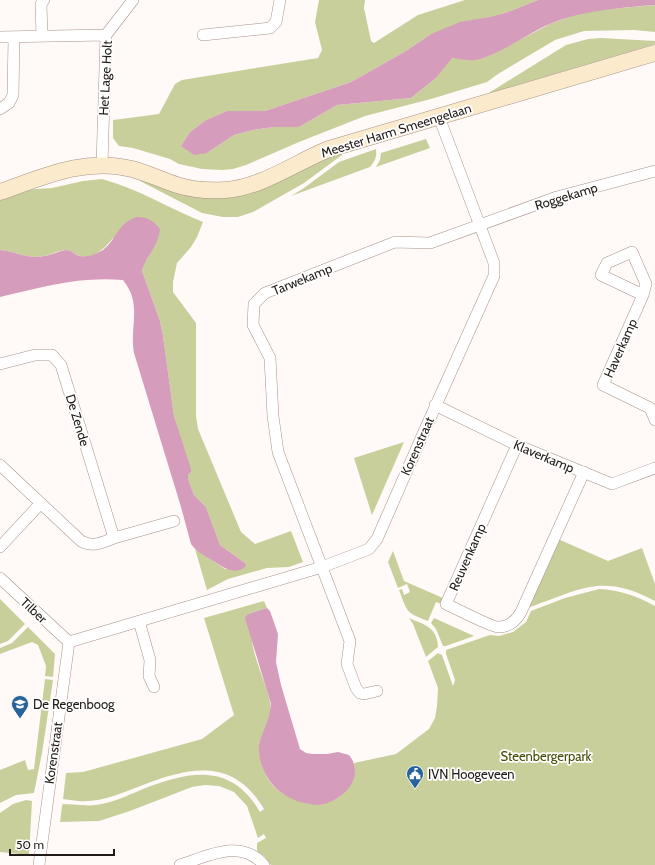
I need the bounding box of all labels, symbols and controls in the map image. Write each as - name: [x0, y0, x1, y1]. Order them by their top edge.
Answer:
- street label: Het Lage Holt: [95, 39, 115, 116]
- street label: Meester Harm Smeengelaan: [319, 100, 473, 160]
- street label: Roggekamp: [533, 179, 599, 213]
- street label: Tarwekamp: [270, 260, 334, 298]
- street label: Haverkamp: [600, 316, 640, 380]
- street label: De Zende: [63, 392, 94, 448]
- street label: Korenstraat: [397, 414, 437, 478]
- street label: Klaverkamp: [511, 436, 577, 476]
- street label: Reuvenkamp: [445, 521, 489, 593]
- street label: Tilber: [17, 594, 51, 627]
- school or university icon: De Regenboog: [10, 694, 30, 719]
- place label: De Regenboog: [33, 696, 115, 712]
- street label: Korenstraat: [41, 720, 65, 785]
- park label: Steenbergerpark: [501, 748, 592, 764]
- public building icon: IVN Hoogeveen: [405, 764, 425, 789]
- place label: IVN Hoogeveen: [428, 766, 515, 782]
- scale bar: [10, 831, 114, 857]
- text: 50 m: [16, 837, 44, 852]

